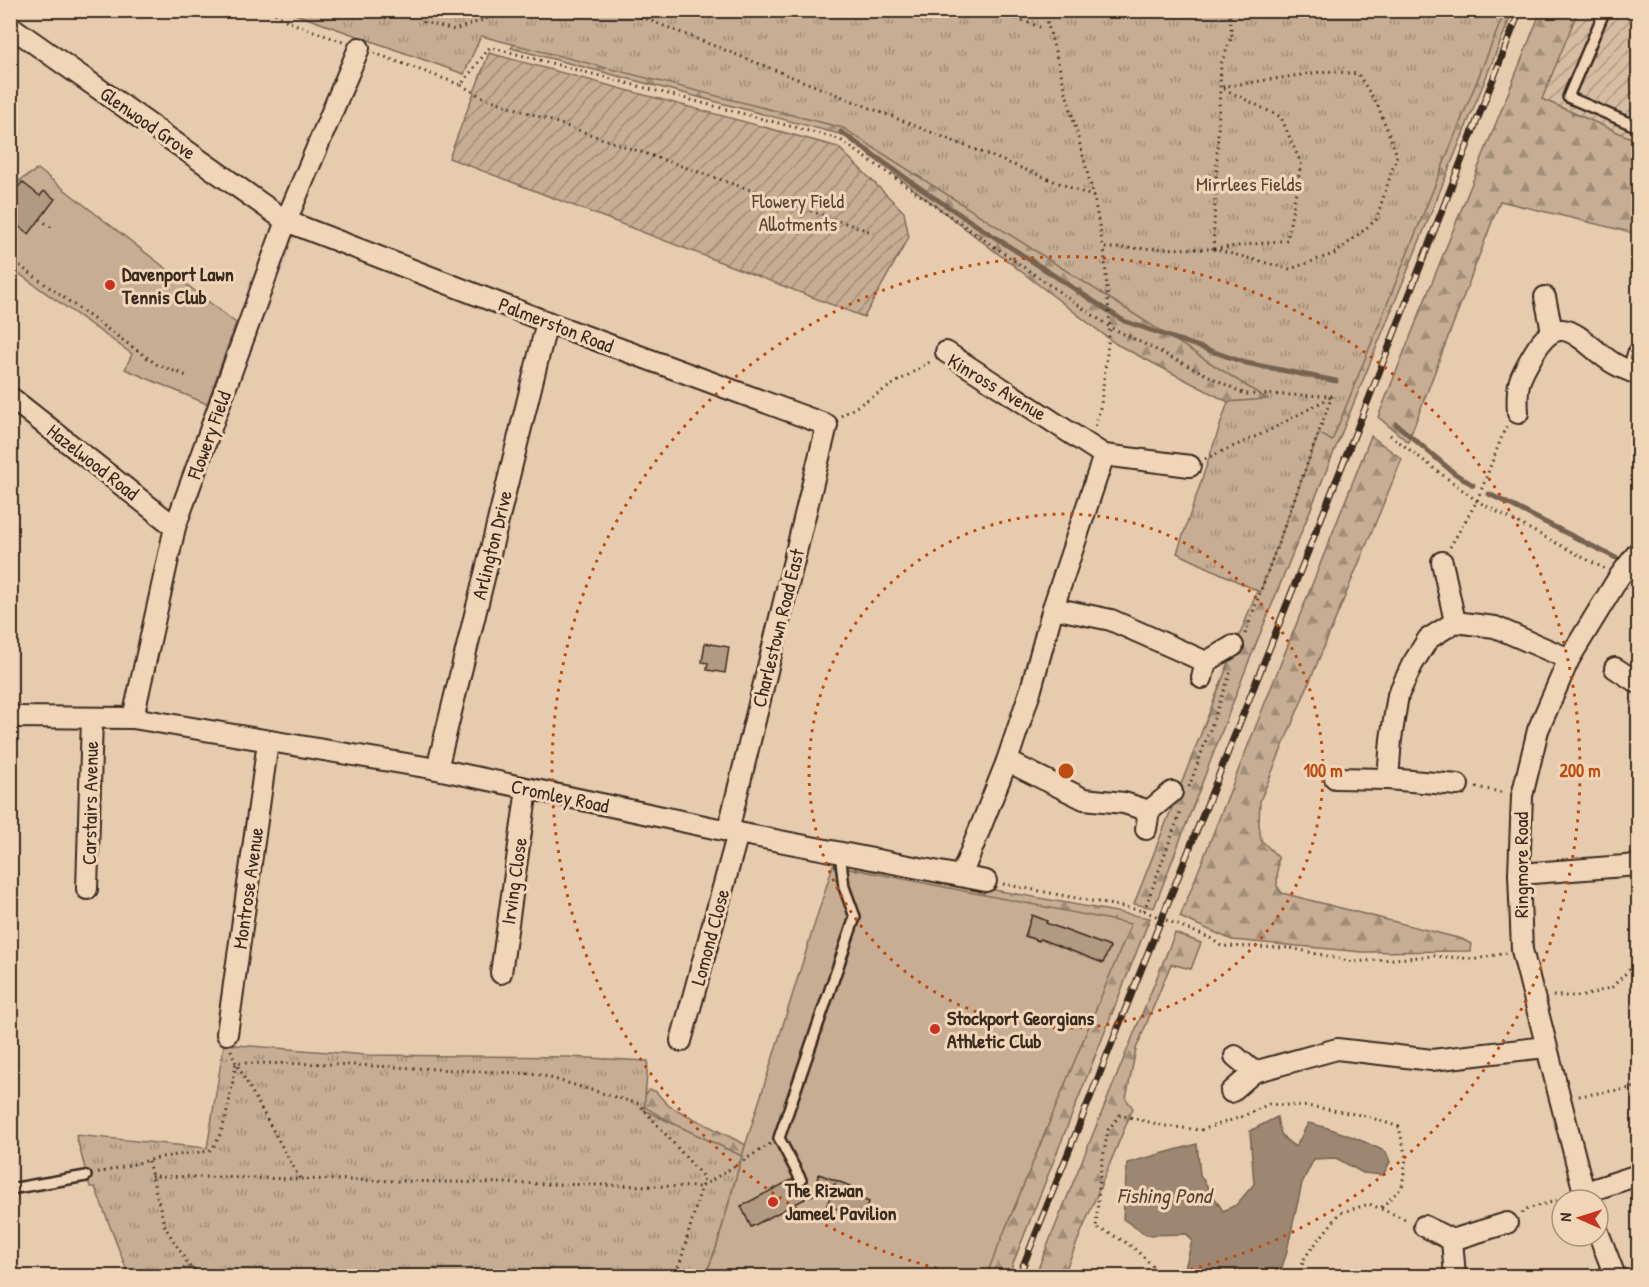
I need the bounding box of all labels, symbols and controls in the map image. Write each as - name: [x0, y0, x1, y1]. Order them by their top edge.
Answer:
- street label: Glenwood Grove: [95, 80, 202, 166]
- park label: Mirrlees Fields: [1196, 170, 1302, 197]
- park label: Flowery Field Allotments: [751, 187, 844, 237]
- place label: Davenport Lawn Tennis Club: [121, 260, 234, 310]
- marker: Davenport Lawn Tennis Club: [103, 278, 117, 292]
- street label: Palmerston Road: [495, 290, 618, 359]
- street label: Kinross Avenue: [943, 347, 1052, 427]
- street label: Flowery Field: [180, 387, 237, 484]
- street label: Hazelwood Road: [42, 417, 145, 506]
- street label: Arlington Drive: [465, 488, 518, 602]
- street label: Charlestown Road East: [745, 545, 811, 710]
- street label: Carstairs Avenue: [75, 741, 104, 865]
- text: 100 m: [1303, 758, 1343, 783]
- text: 200 m: [1560, 758, 1600, 783]
- centre of rings: [1056, 761, 1076, 781]
- street label: Cromley Road: [509, 772, 612, 819]
- street label: Ringmore Road: [1507, 812, 1534, 918]
- street label: Montrose Avenue: [226, 825, 269, 951]
- street label: Irving Close: [494, 836, 533, 926]
- street label: Lomond Close: [684, 886, 735, 988]
- place label: Stockport Georgians Athletic Club: [947, 1004, 1095, 1054]
- marker: Stockport Georgians Athletic Club: [928, 1022, 942, 1036]
- place label: The Rizwan Jameel Pavilion: [784, 1176, 897, 1226]
- water label: Fishing Pond: [1117, 1181, 1215, 1210]
- north arrow: [1550, 1188, 1610, 1248]
- marker: The Rizwan Jameel Pavilion: [766, 1195, 780, 1209]
- text: N: [1554, 1212, 1576, 1222]

